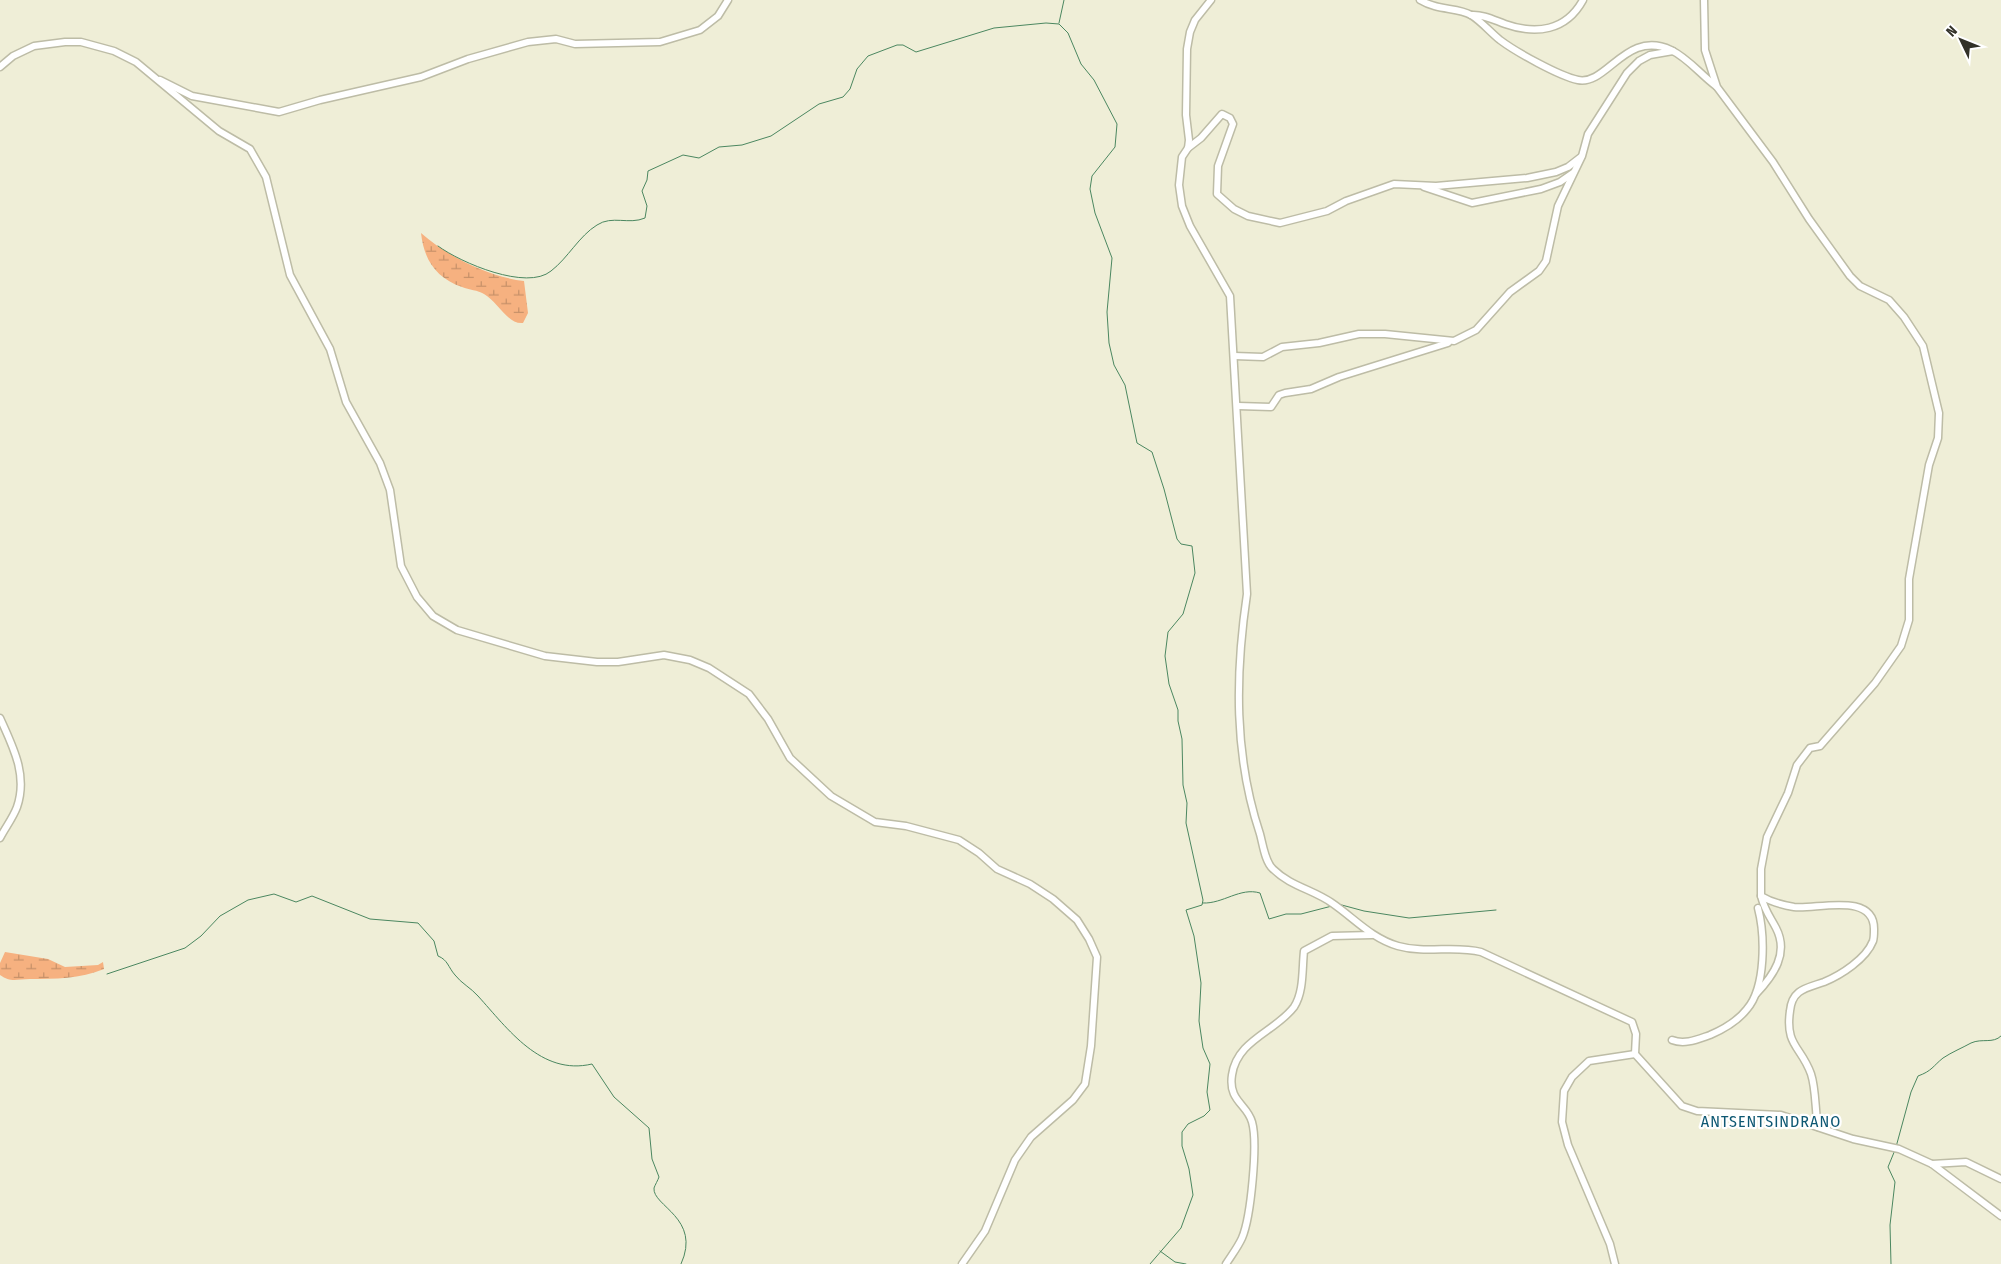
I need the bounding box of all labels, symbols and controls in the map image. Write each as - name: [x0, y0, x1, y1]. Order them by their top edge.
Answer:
- north arrow: [1936, 15, 1986, 65]
- text: N: [1943, 23, 1961, 40]
- district label: ANTSENTSINDRANO: [1701, 1112, 1841, 1131]

